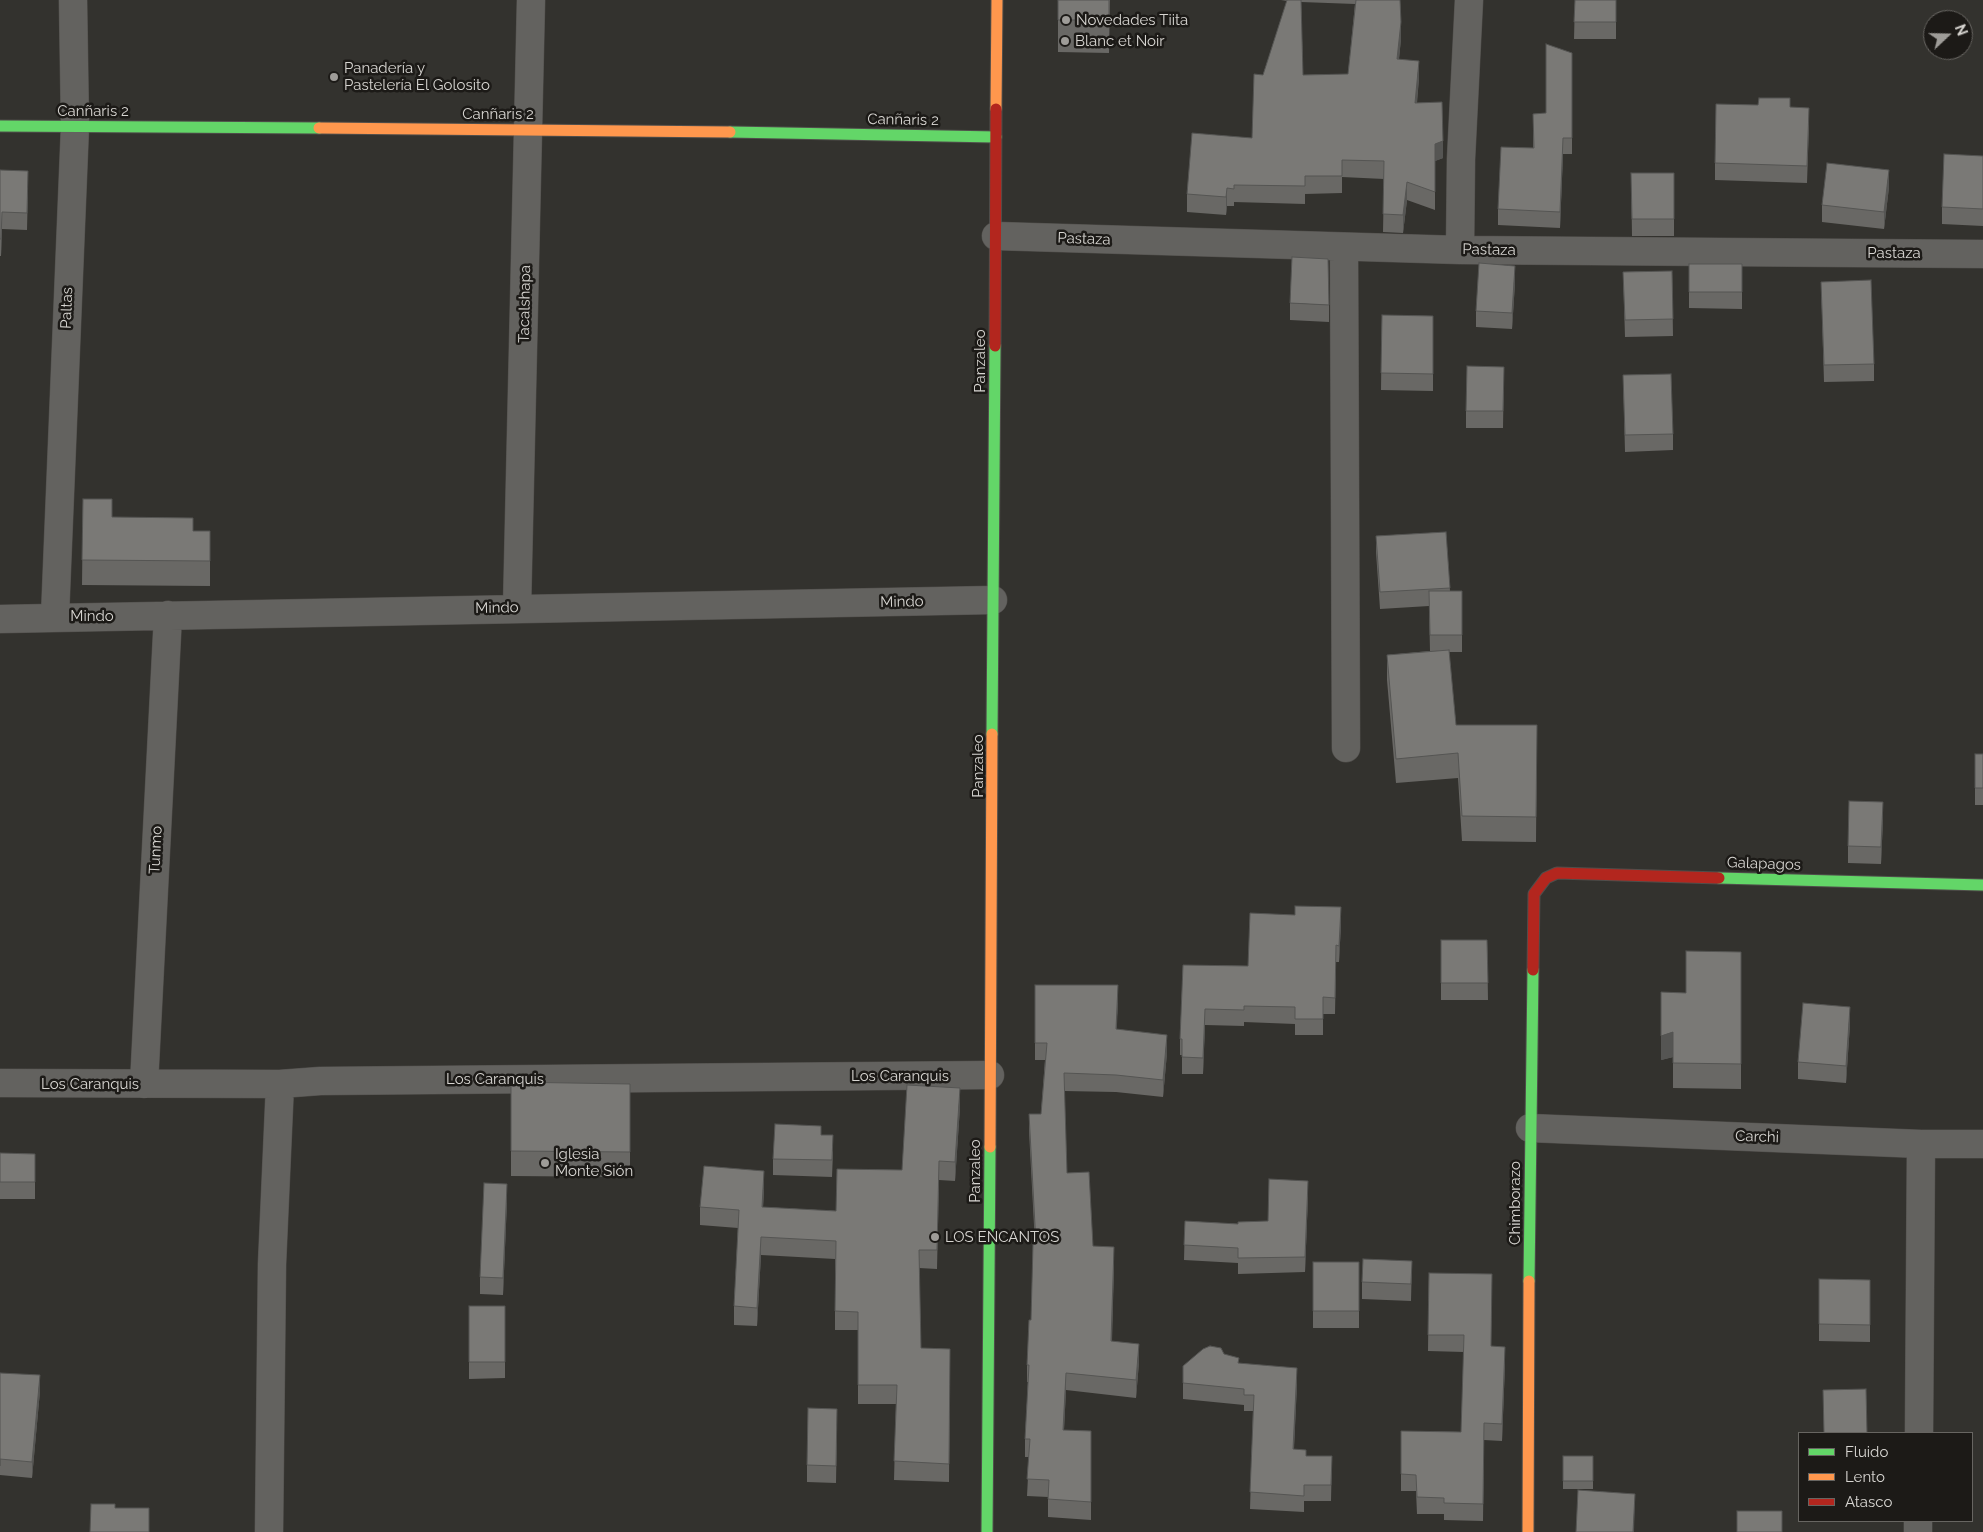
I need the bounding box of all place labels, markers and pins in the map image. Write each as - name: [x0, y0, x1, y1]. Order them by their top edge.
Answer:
- place label: Novedades Tiita: [1076, 11, 1188, 29]
- marker: Novedades Tiita: [1060, 14, 1072, 26]
- place label: Blanc et Noir: [1075, 32, 1165, 50]
- marker: Blanc et Noir: [1059, 35, 1071, 47]
- place label: Panadería y Pastelería El Golosito: [344, 59, 490, 94]
- marker: Panadería y Pastelería El Golosito: [328, 71, 340, 83]
- place label: Iglesia Monte Sión: [555, 1145, 633, 1180]
- marker: Iglesia Monte Sión: [539, 1157, 551, 1169]
- place label: LOS ENCANTOS: [945, 1228, 1059, 1246]
- marker: LOS ENCANTOS: [929, 1231, 941, 1243]

